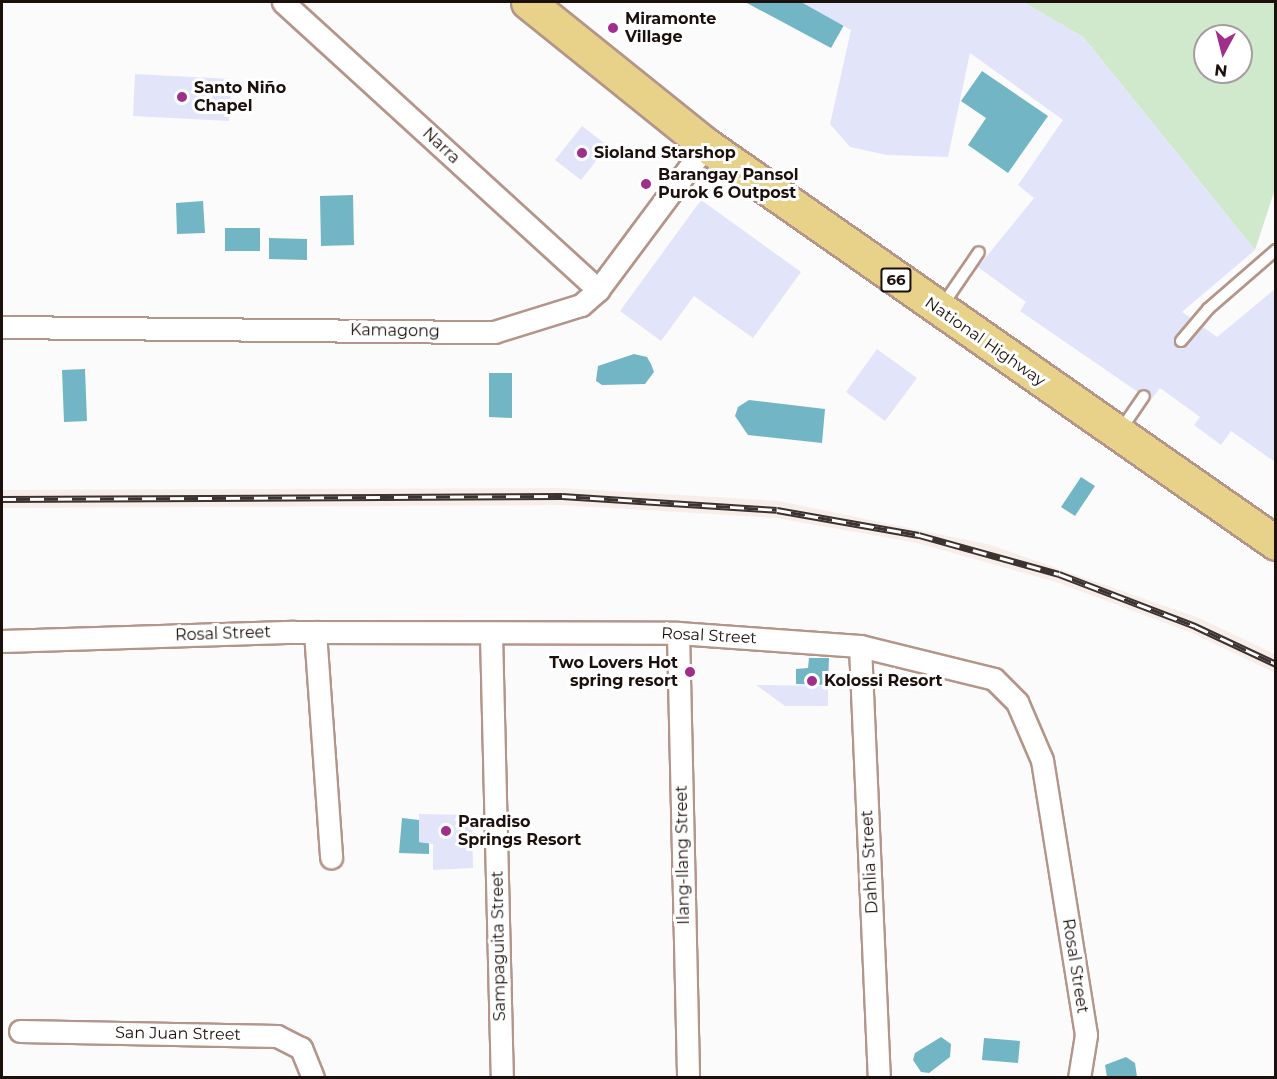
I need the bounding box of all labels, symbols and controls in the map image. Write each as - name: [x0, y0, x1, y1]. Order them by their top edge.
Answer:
- place label: Miramonte Village: [625, 9, 716, 47]
- marker: Miramonte Village: [606, 21, 620, 35]
- north arrow: [1193, 24, 1253, 84]
- text: N: [1213, 60, 1229, 81]
- place label: Santo Niño Chapel: [194, 78, 286, 116]
- marker: Santo Niño Chapel: [175, 90, 189, 104]
- street label: Narra: [418, 124, 464, 168]
- place label: Sioland Starshop: [594, 143, 736, 163]
- marker: Sioland Starshop: [575, 146, 589, 160]
- place label: Barangay Pansol Purok 6 Outpost: [658, 165, 799, 203]
- marker: Barangay Pansol Purok 6 Outpost: [639, 177, 653, 191]
- road number: 66: [880, 268, 912, 292]
- street label: National Highway: [921, 293, 1049, 391]
- street label: Kamagong: [350, 321, 440, 341]
- street label: Rosal Street: [175, 623, 271, 645]
- street label: Rosal Street: [661, 624, 757, 648]
- place label: Two Lovers Hot spring resort: [549, 653, 678, 691]
- marker: Two Lovers Hot spring resort: [683, 665, 697, 679]
- place label: Kolossi Resort: [824, 671, 943, 691]
- marker: Kolossi Resort: [805, 674, 819, 688]
- street label: Ilang-Ilang Street: [672, 785, 694, 925]
- street label: Dahlia Street: [858, 810, 882, 914]
- place label: Paradiso Springs Resort: [458, 812, 581, 850]
- marker: Paradiso Springs Resort: [439, 824, 453, 838]
- street label: Sampaguita Street: [488, 871, 510, 1021]
- street label: Rosal Street: [1058, 917, 1092, 1015]
- street label: San Juan Street: [115, 1023, 241, 1045]

